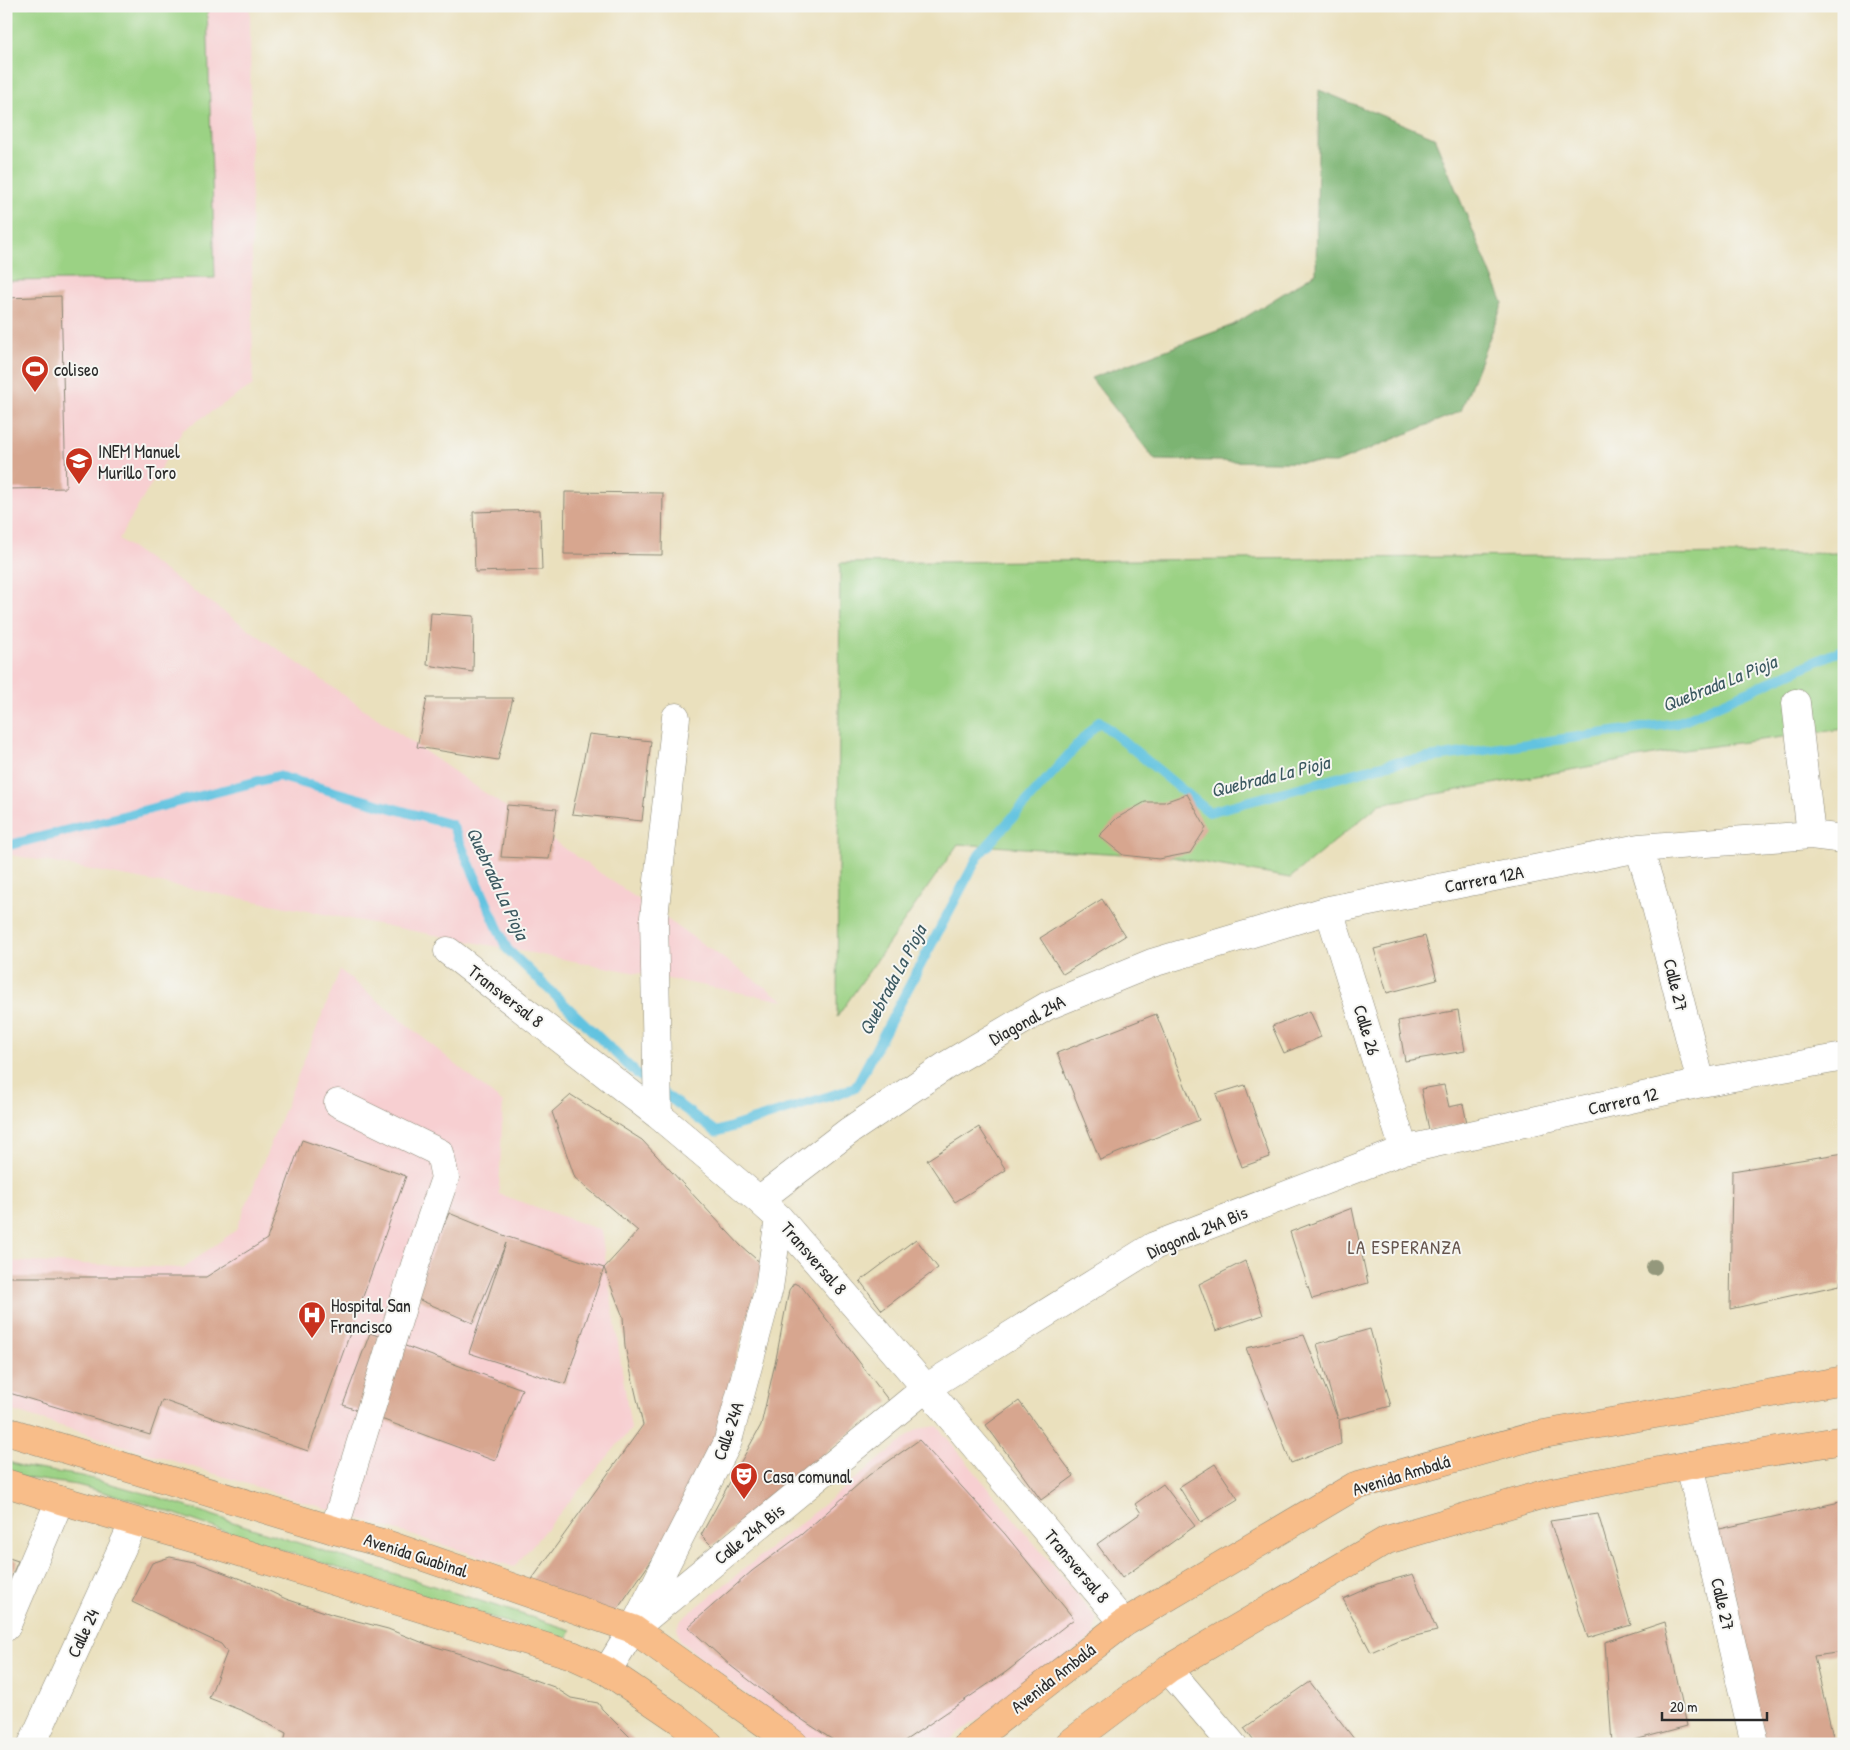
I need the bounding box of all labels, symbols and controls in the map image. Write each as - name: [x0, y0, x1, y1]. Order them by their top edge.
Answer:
- sports icon: coliseo: [20, 354, 50, 393]
- place label: coliseo: [54, 357, 98, 382]
- place label: INEM Manuel Murillo Toro: [98, 439, 180, 485]
- school or university icon: INEM Manuel Murillo Toro: [64, 446, 94, 485]
- water label: Quebrada La Pioja: [1658, 647, 1782, 718]
- water label: Quebrada La Pioja: [1208, 748, 1334, 803]
- water label: Quebrada La Pioja: [461, 823, 536, 946]
- street label: Carrera 12A: [1442, 859, 1526, 899]
- water label: Quebrada La Pioja: [852, 918, 933, 1040]
- street label: Calle 27: [1657, 956, 1695, 1014]
- street label: Transversal 8: [463, 959, 549, 1034]
- street label: Diagonal 24A: [985, 989, 1070, 1051]
- street label: Calle 26: [1348, 1002, 1386, 1058]
- street label: Carrera 12: [1586, 1081, 1661, 1121]
- street label: Diagonal 24A Bis: [1143, 1200, 1251, 1264]
- street label: Transversal 8: [775, 1216, 853, 1300]
- district label: LA ESPERANZA: [1348, 1234, 1462, 1260]
- place label: Hospital San Francisco: [330, 1293, 411, 1339]
- hospital icon: Hospital San Francisco: [297, 1300, 327, 1339]
- street label: Calle 24A: [706, 1398, 750, 1463]
- street label: Avenida Ambalá: [1349, 1448, 1453, 1502]
- theatre icon: Casa comunal: [729, 1461, 759, 1500]
- place label: Casa comunal: [763, 1464, 852, 1489]
- street label: Calle 24A Bis: [708, 1498, 790, 1570]
- street label: Transversal 8: [1039, 1524, 1115, 1608]
- street label: Avenida Guabinal: [361, 1526, 471, 1584]
- street label: Calle 27: [1705, 1575, 1741, 1633]
- street label: Calle 24: [61, 1604, 105, 1661]
- street label: Avenida Ambalá: [1006, 1637, 1100, 1719]
- scale bar: [1662, 1690, 1768, 1722]
- text: 20 m: [1670, 1696, 1697, 1717]

